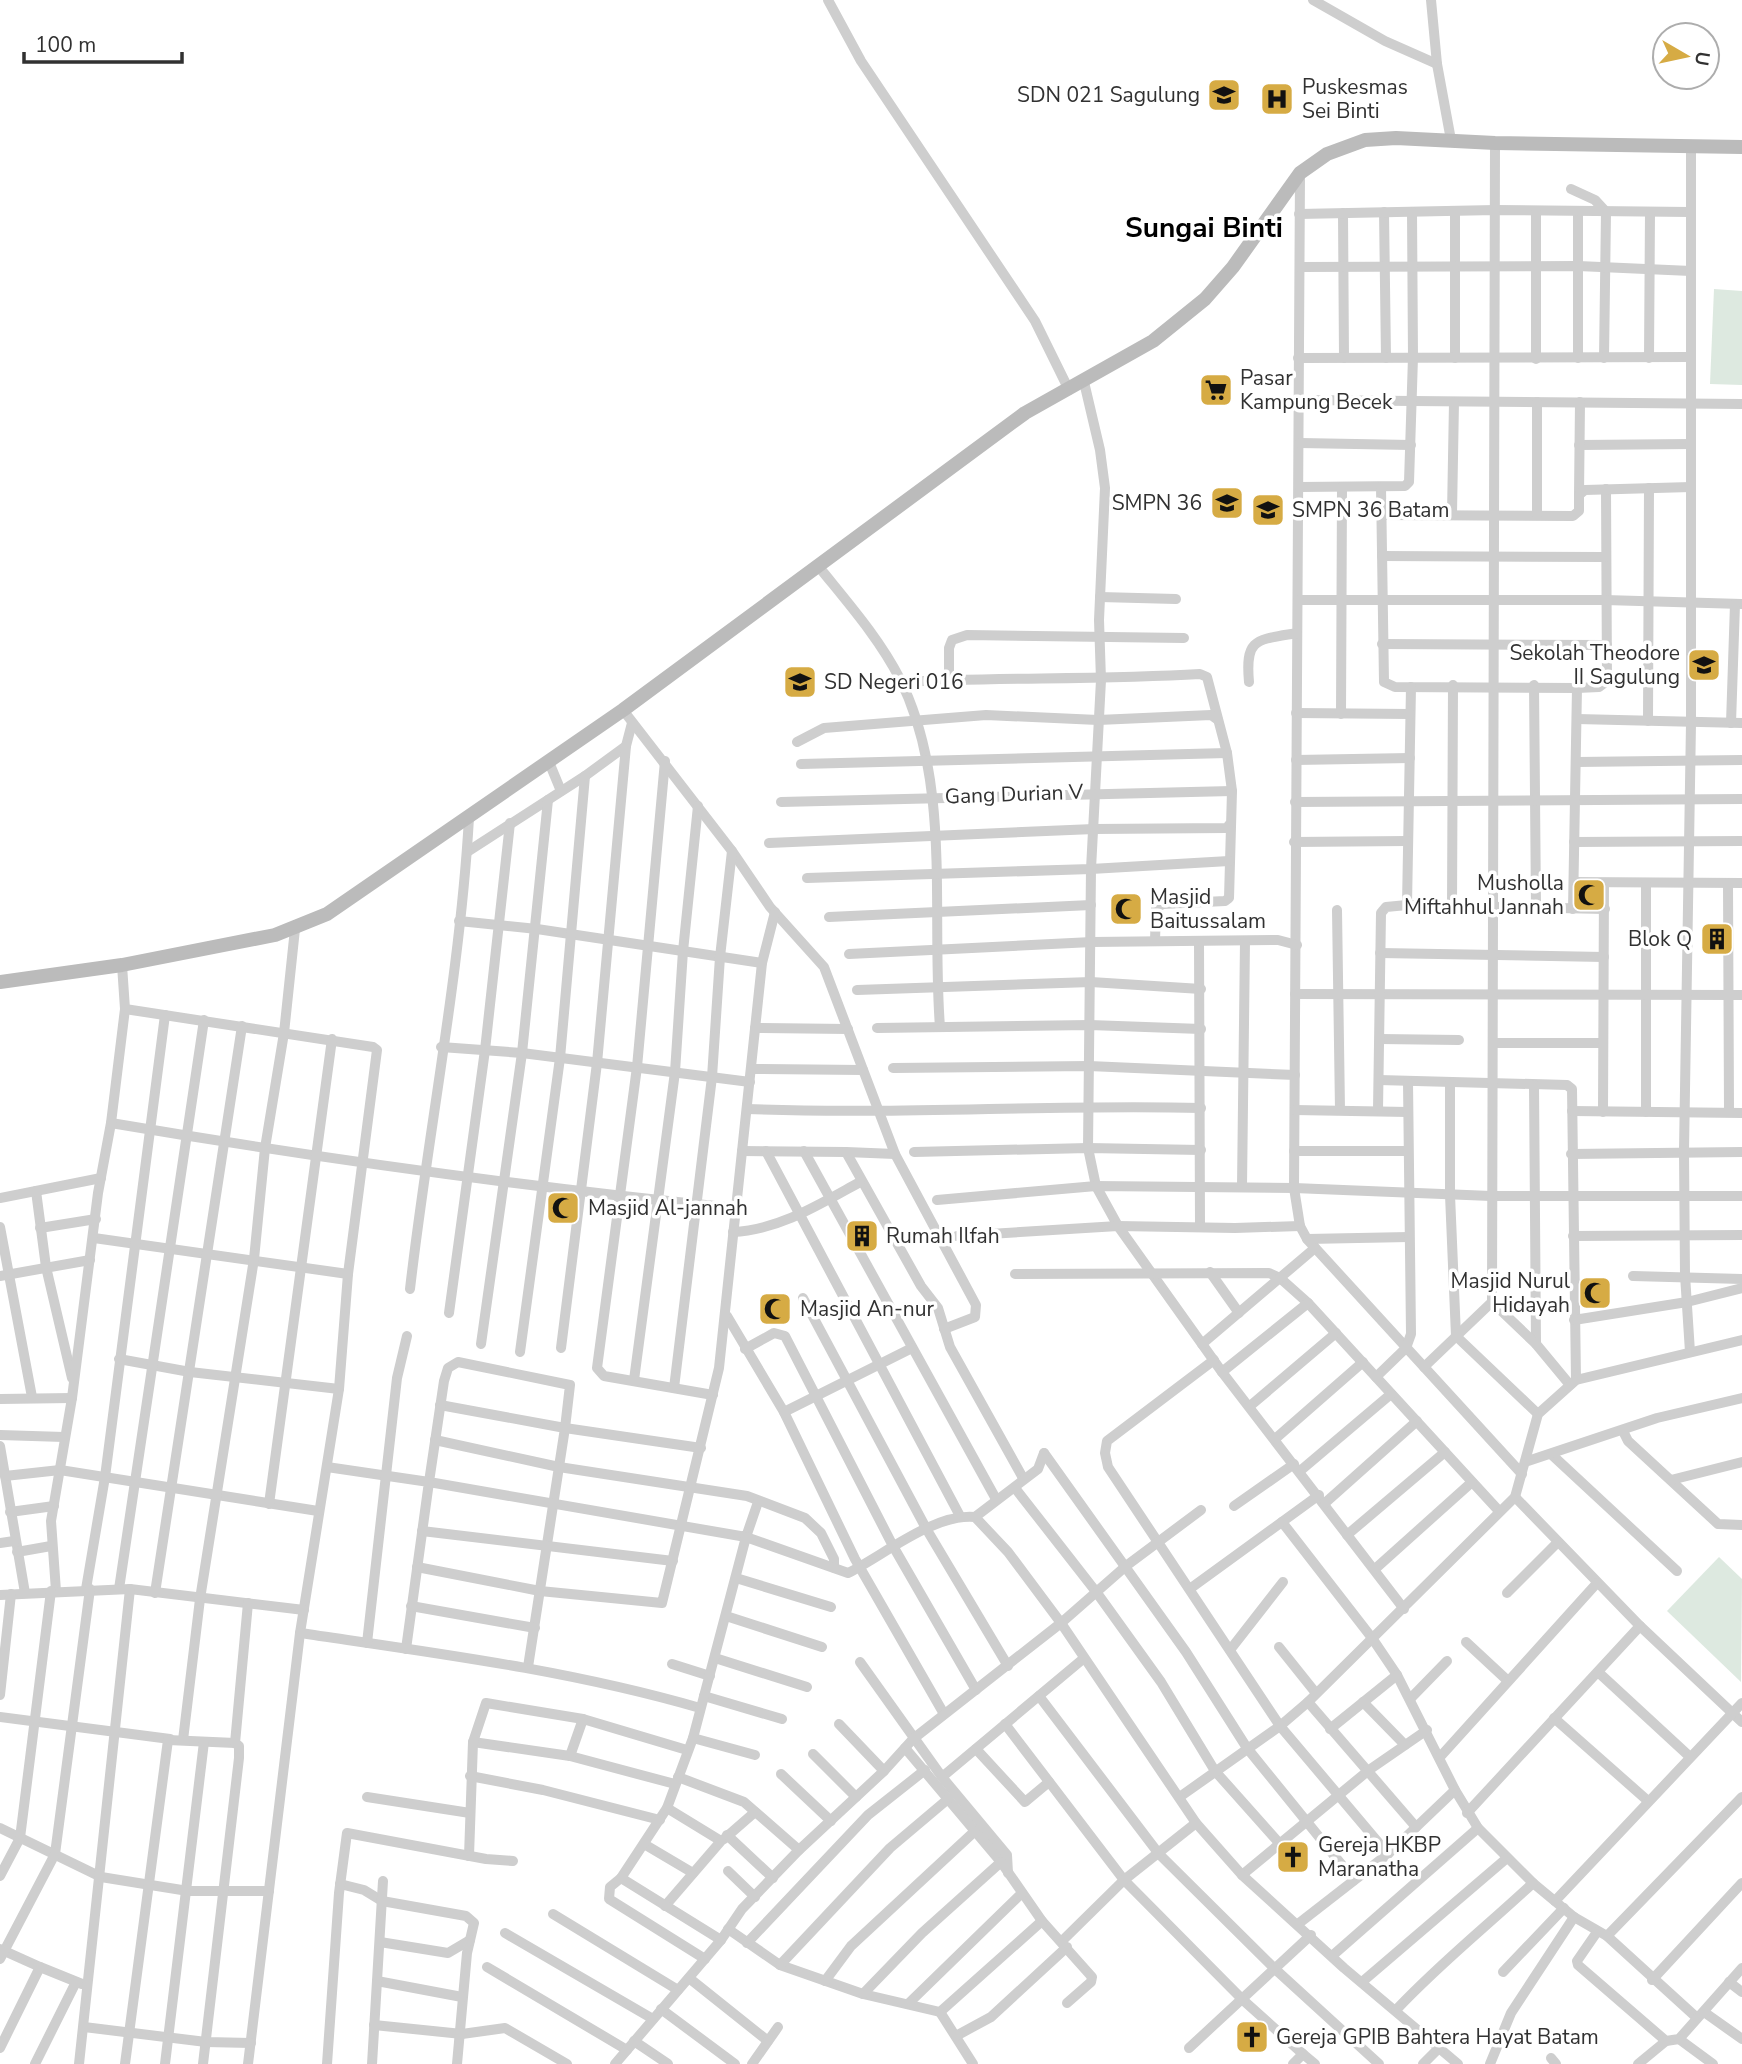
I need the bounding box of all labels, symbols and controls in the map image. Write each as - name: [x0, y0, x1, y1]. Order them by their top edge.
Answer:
- scale bar: [24, 21, 182, 65]
- north arrow: [1651, 21, 1721, 91]
- text: 100 m: [35, 31, 96, 59]
- text: U: [1688, 50, 1716, 67]
- place label: Puskesmas Sei Binti: [1302, 73, 1408, 125]
- school or university icon: SDN 021 Sagulung: [1205, 76, 1243, 114]
- hospital icon: Puskesmas Sei Binti: [1258, 80, 1296, 118]
- place label: SDN 021 Sagulung: [1017, 81, 1200, 109]
- district label: Sungai Binti: [1125, 209, 1283, 247]
- place label: Pasar Kampung Becek: [1240, 364, 1393, 416]
- supermarket icon: Pasar Kampung Becek: [1197, 371, 1235, 409]
- school or university icon: SMPN 36: [1208, 484, 1246, 522]
- place label: SMPN 36: [1112, 489, 1202, 517]
- school or university icon: SMPN 36 Batam: [1249, 491, 1287, 529]
- place label: SMPN 36 Batam: [1292, 496, 1449, 524]
- place label: Sekolah Theodore II Sagulung: [1509, 639, 1680, 691]
- school or university icon: Sekolah Theodore II Sagulung: [1685, 646, 1723, 684]
- school or university icon: SD Negeri 016: [781, 663, 819, 701]
- place label: SD Negeri 016: [824, 668, 964, 696]
- street label: Gang Durian V: [944, 778, 1084, 810]
- place label: Musholla Miftahhul Jannah: [1404, 869, 1564, 921]
- mosque icon: Musholla Miftahhul Jannah: [1570, 876, 1608, 914]
- place label: Masjid Baitussalam: [1150, 883, 1266, 935]
- mosque icon: Masjid Baitussalam: [1107, 890, 1145, 928]
- building icon: Blok Q: [1698, 920, 1736, 958]
- place label: Blok Q: [1628, 925, 1692, 953]
- mosque icon: Masjid Al-jannah: [544, 1189, 582, 1227]
- place label: Masjid Al-jannah: [588, 1194, 748, 1222]
- building icon: Rumah Ilfah: [843, 1217, 881, 1255]
- place label: Rumah Ilfah: [886, 1222, 1000, 1250]
- place label: Masjid Nurul Hidayah: [1451, 1267, 1571, 1319]
- mosque icon: Masjid Nurul Hidayah: [1576, 1274, 1614, 1312]
- mosque icon: Masjid An-nur: [756, 1290, 794, 1328]
- place label: Masjid An-nur: [800, 1295, 935, 1323]
- place label: Gereja HKBP Maranatha: [1318, 1831, 1441, 1883]
- church icon: Gereja HKBP Maranatha: [1274, 1838, 1312, 1876]
- church icon: Gereja GPIB Bahtera Hayat Batam: [1233, 2018, 1271, 2056]
- place label: Gereja GPIB Bahtera Hayat Batam: [1276, 2023, 1599, 2051]

